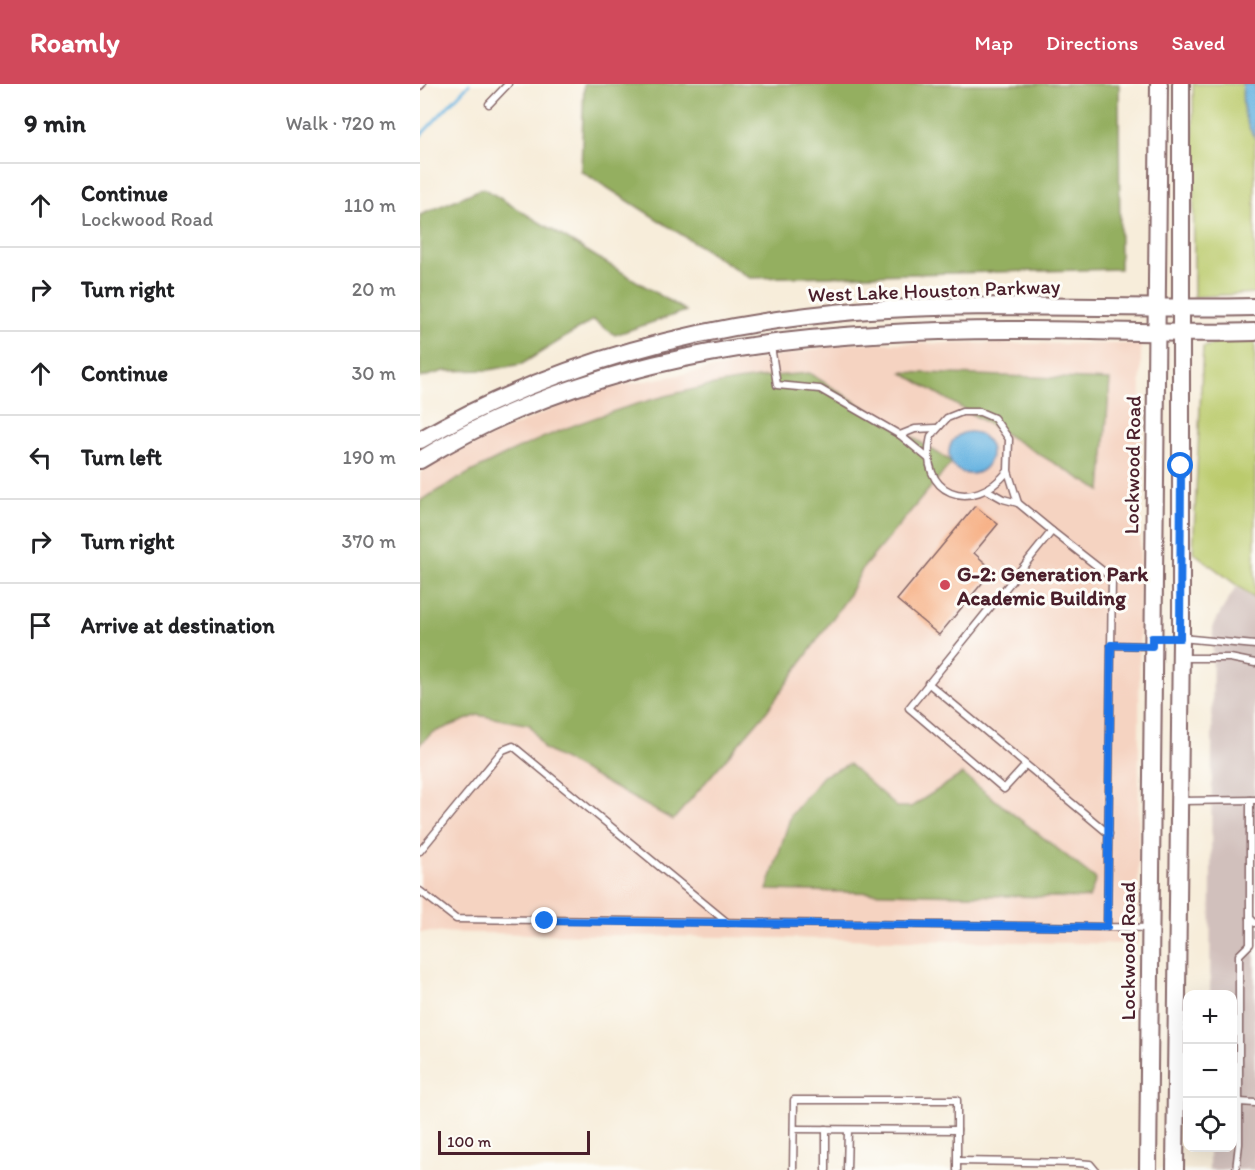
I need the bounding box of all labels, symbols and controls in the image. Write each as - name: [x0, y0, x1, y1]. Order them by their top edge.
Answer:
- text: Roamly: [30, 25, 120, 59]
- text: Map: [975, 30, 1013, 55]
- text: Directions: [1046, 30, 1138, 55]
- text: Saved: [1171, 30, 1225, 55]
- text: 9 min: [24, 107, 86, 139]
- text: Walk · 720 m: [285, 111, 396, 135]
- text: Continue: [81, 180, 168, 207]
- icon: ahead: [24, 189, 57, 222]
- text: 110 m: [344, 193, 396, 217]
- text: Lockwood Road: [81, 207, 213, 231]
- icon: right: [24, 273, 57, 306]
- street label: West Lake Houston Parkway: [807, 273, 1061, 307]
- text: Turn right: [81, 276, 175, 303]
- text: 20 m: [352, 277, 396, 301]
- icon: ahead: [24, 357, 57, 390]
- text: Continue: [81, 360, 168, 387]
- text: 30 m: [351, 361, 396, 385]
- street label: Lockwood Road: [1118, 395, 1146, 535]
- icon: left: [24, 441, 57, 474]
- text: Turn left: [81, 444, 162, 471]
- text: 190 m: [343, 445, 396, 469]
- route start: [1167, 452, 1193, 478]
- icon: right: [24, 525, 57, 558]
- text: Turn right: [81, 528, 175, 555]
- text: 370 m: [342, 529, 396, 553]
- place label: G-2: Generation Park Academic Building: [956, 561, 1149, 611]
- marker: G-2: Generation Park Academic Building: [938, 578, 952, 592]
- icon: arrive: [24, 609, 57, 642]
- text: Arrive at destination: [81, 612, 275, 639]
- street label: Lockwood Road: [1115, 882, 1140, 1020]
- route end: [531, 907, 557, 933]
- map controls: [1183, 990, 1237, 1152]
- button: +: [1183, 990, 1237, 1044]
- button: −: [1183, 1044, 1237, 1098]
- button: locate: [1183, 1098, 1237, 1152]
- scale bar: [438, 1128, 590, 1156]
- text: 100 m: [447, 1132, 491, 1151]

